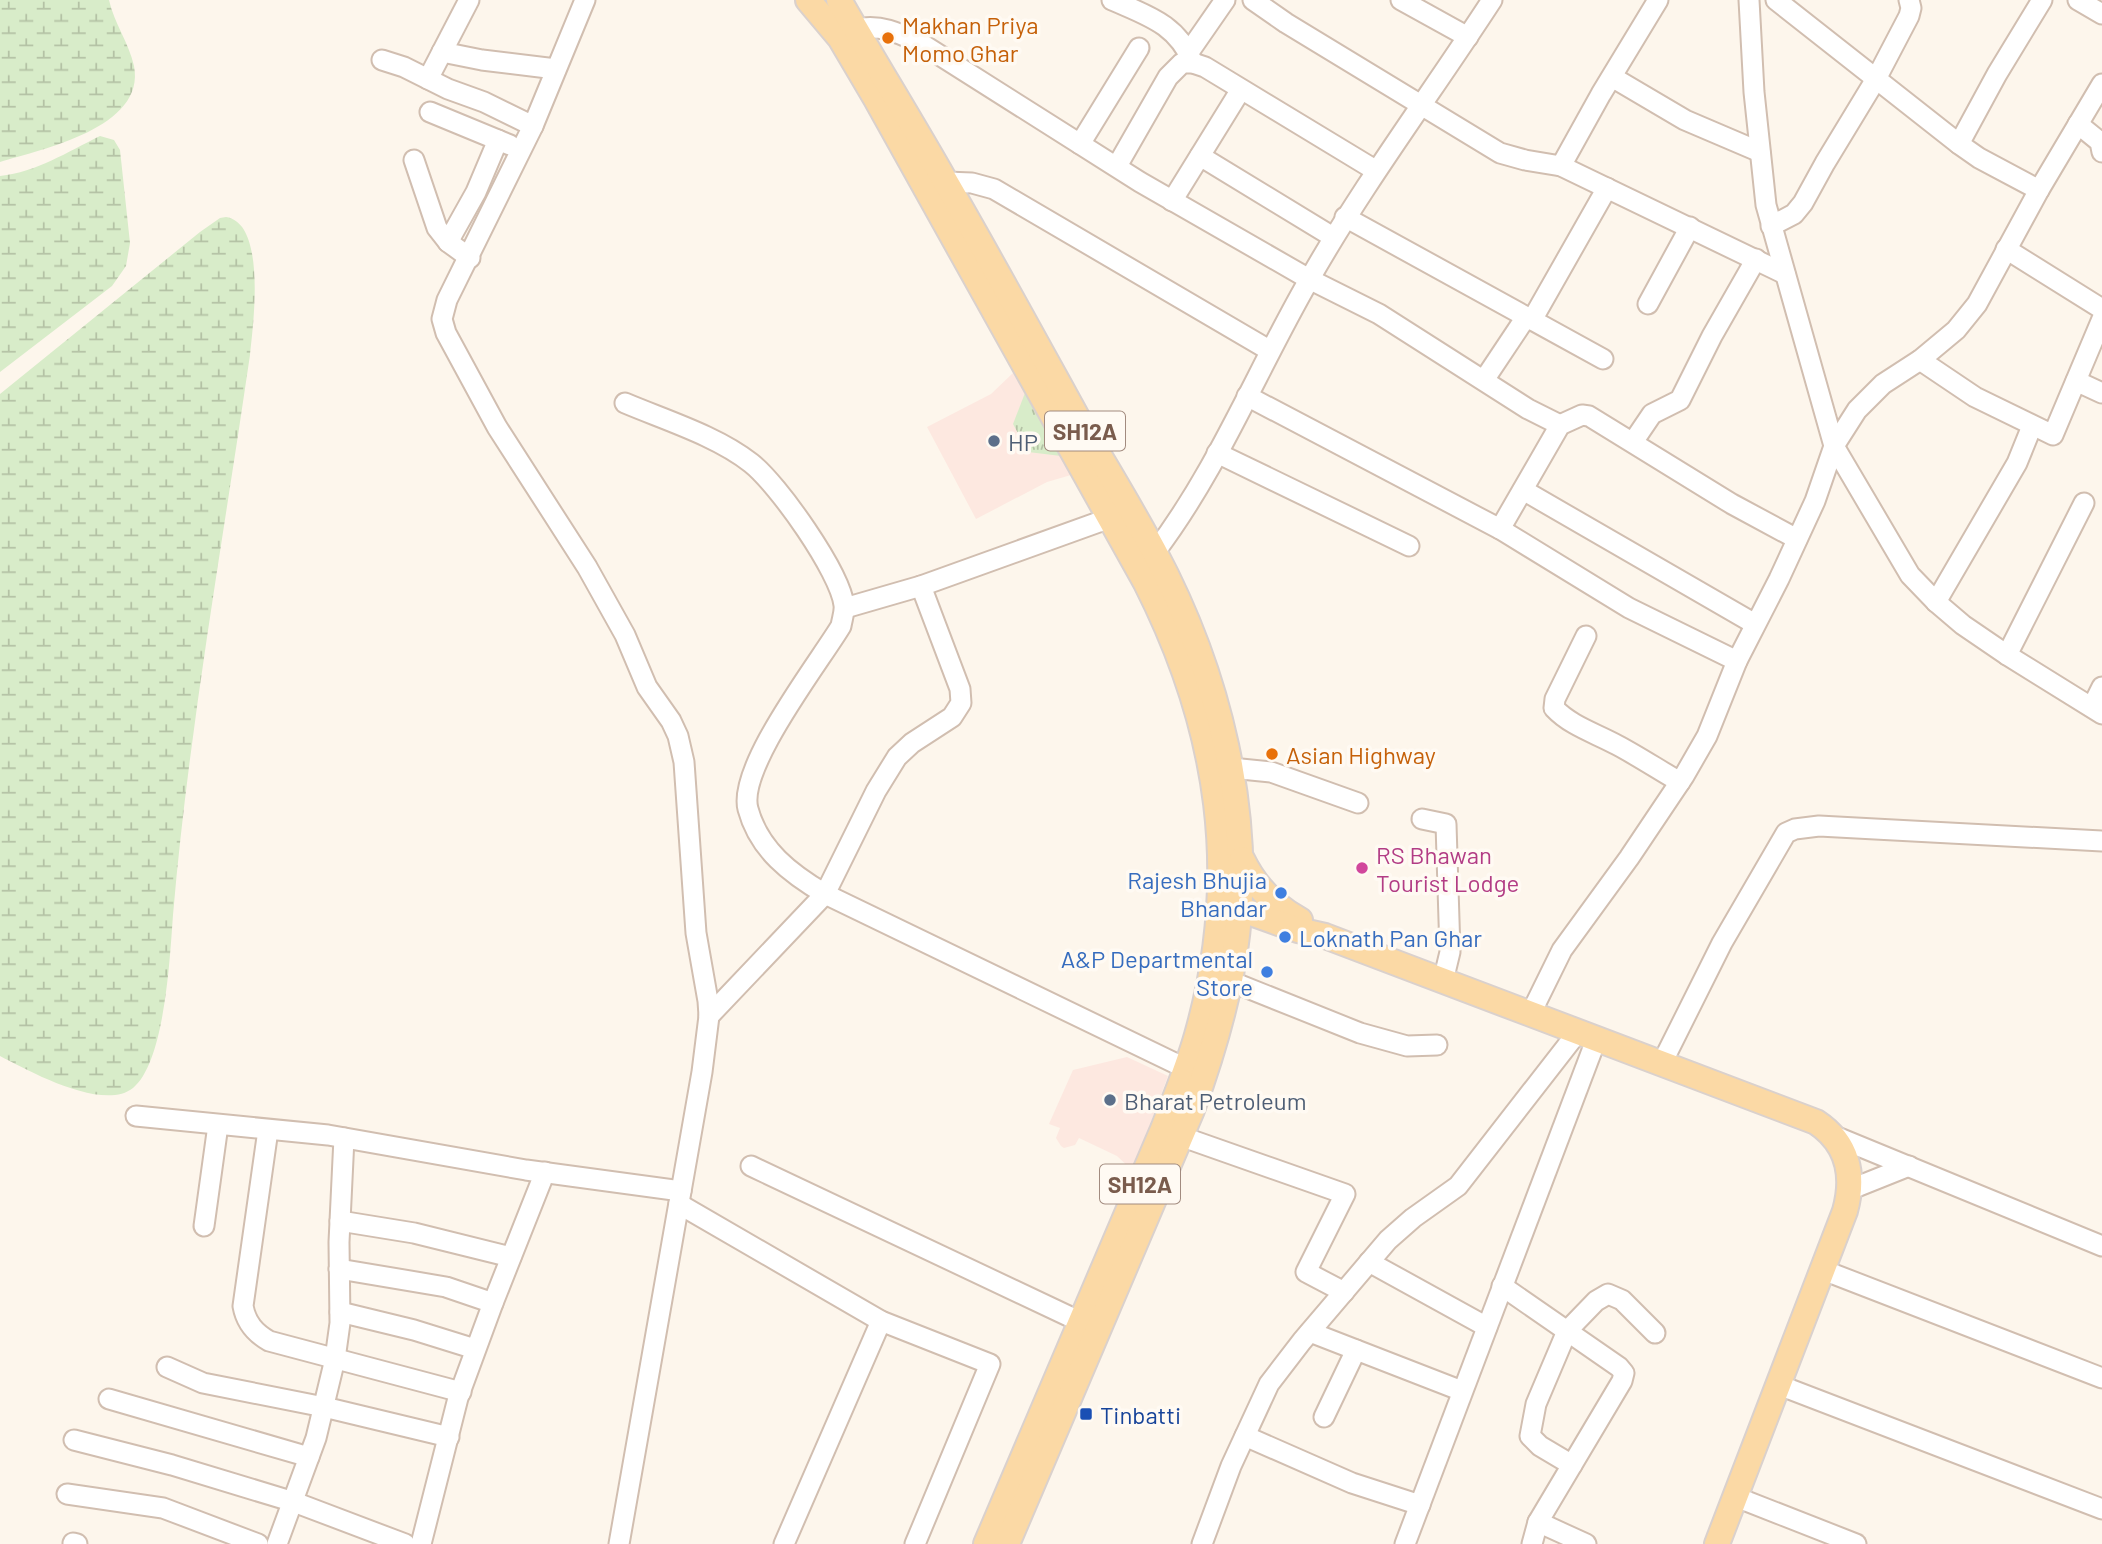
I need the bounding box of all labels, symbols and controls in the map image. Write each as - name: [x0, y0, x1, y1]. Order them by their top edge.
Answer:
- place label: Makhan Priya Momo Ghar: [902, 10, 1039, 67]
- marker: Makhan Priya Momo Ghar: [880, 30, 896, 46]
- road number: SH12A: [1045, 412, 1125, 450]
- place label: HP: [1008, 427, 1038, 456]
- marker: HP: [986, 433, 1002, 449]
- place label: Asian Highway: [1286, 740, 1436, 769]
- marker: Asian Highway: [1264, 746, 1280, 762]
- place label: RS Bhawan Tourist Lodge: [1376, 840, 1519, 897]
- marker: RS Bhawan Tourist Lodge: [1354, 860, 1370, 876]
- place label: Rajesh Bhujia Bhandar: [1127, 865, 1267, 922]
- marker: Rajesh Bhujia Bhandar: [1273, 885, 1289, 901]
- place label: Loknath Pan Ghar: [1299, 923, 1482, 952]
- marker: Loknath Pan Ghar: [1277, 929, 1293, 945]
- place label: A&P Departmental Store: [1061, 944, 1253, 1001]
- marker: A&P Departmental Store: [1259, 964, 1275, 980]
- place label: Bharat Petroleum: [1124, 1086, 1307, 1115]
- marker: Bharat Petroleum: [1102, 1092, 1118, 1108]
- road number: SH12A: [1100, 1164, 1180, 1204]
- place label: Tinbatti: [1100, 1400, 1181, 1429]
- marker: Tinbatti: [1078, 1406, 1094, 1422]

